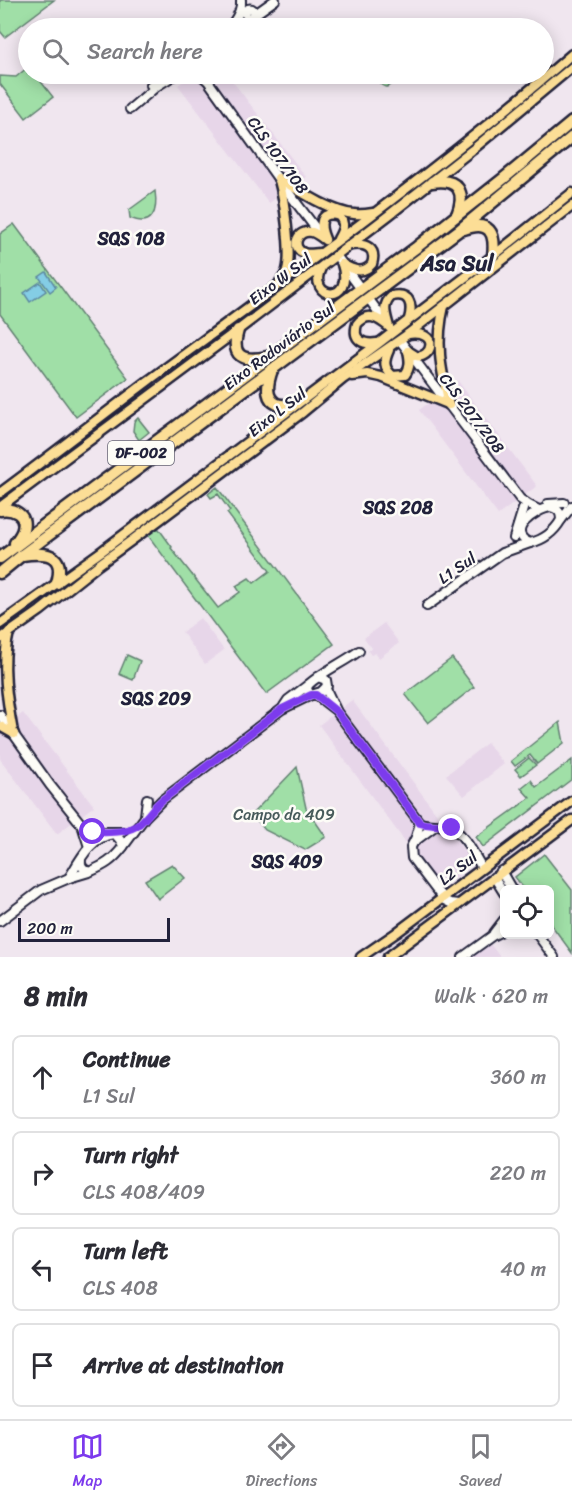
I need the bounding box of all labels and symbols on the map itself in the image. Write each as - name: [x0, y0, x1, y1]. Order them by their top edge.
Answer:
- street label: CLS 107/108: [240, 110, 317, 201]
- district label: SQS 108: [96, 223, 165, 255]
- district label: Asa Sul: [419, 244, 495, 283]
- street label: Eixo W Sul: [242, 245, 318, 313]
- street label: Eixo Rodoviário Sul: [217, 294, 342, 398]
- street label: CLS 207/208: [432, 366, 513, 460]
- street label: Eixo L Sul: [241, 379, 313, 445]
- road number: DF-002: [108, 441, 174, 465]
- district label: SQS 208: [362, 492, 433, 524]
- street label: L1 Sul: [432, 544, 483, 592]
- district label: SQS 209: [120, 683, 191, 715]
- park label: Campo da 409: [233, 800, 335, 829]
- route end: [438, 814, 464, 840]
- route start: [79, 818, 105, 844]
- street label: L2 Sul: [432, 843, 485, 893]
- district label: SQS 409: [251, 846, 322, 878]
- scale bar: [18, 915, 170, 942]

